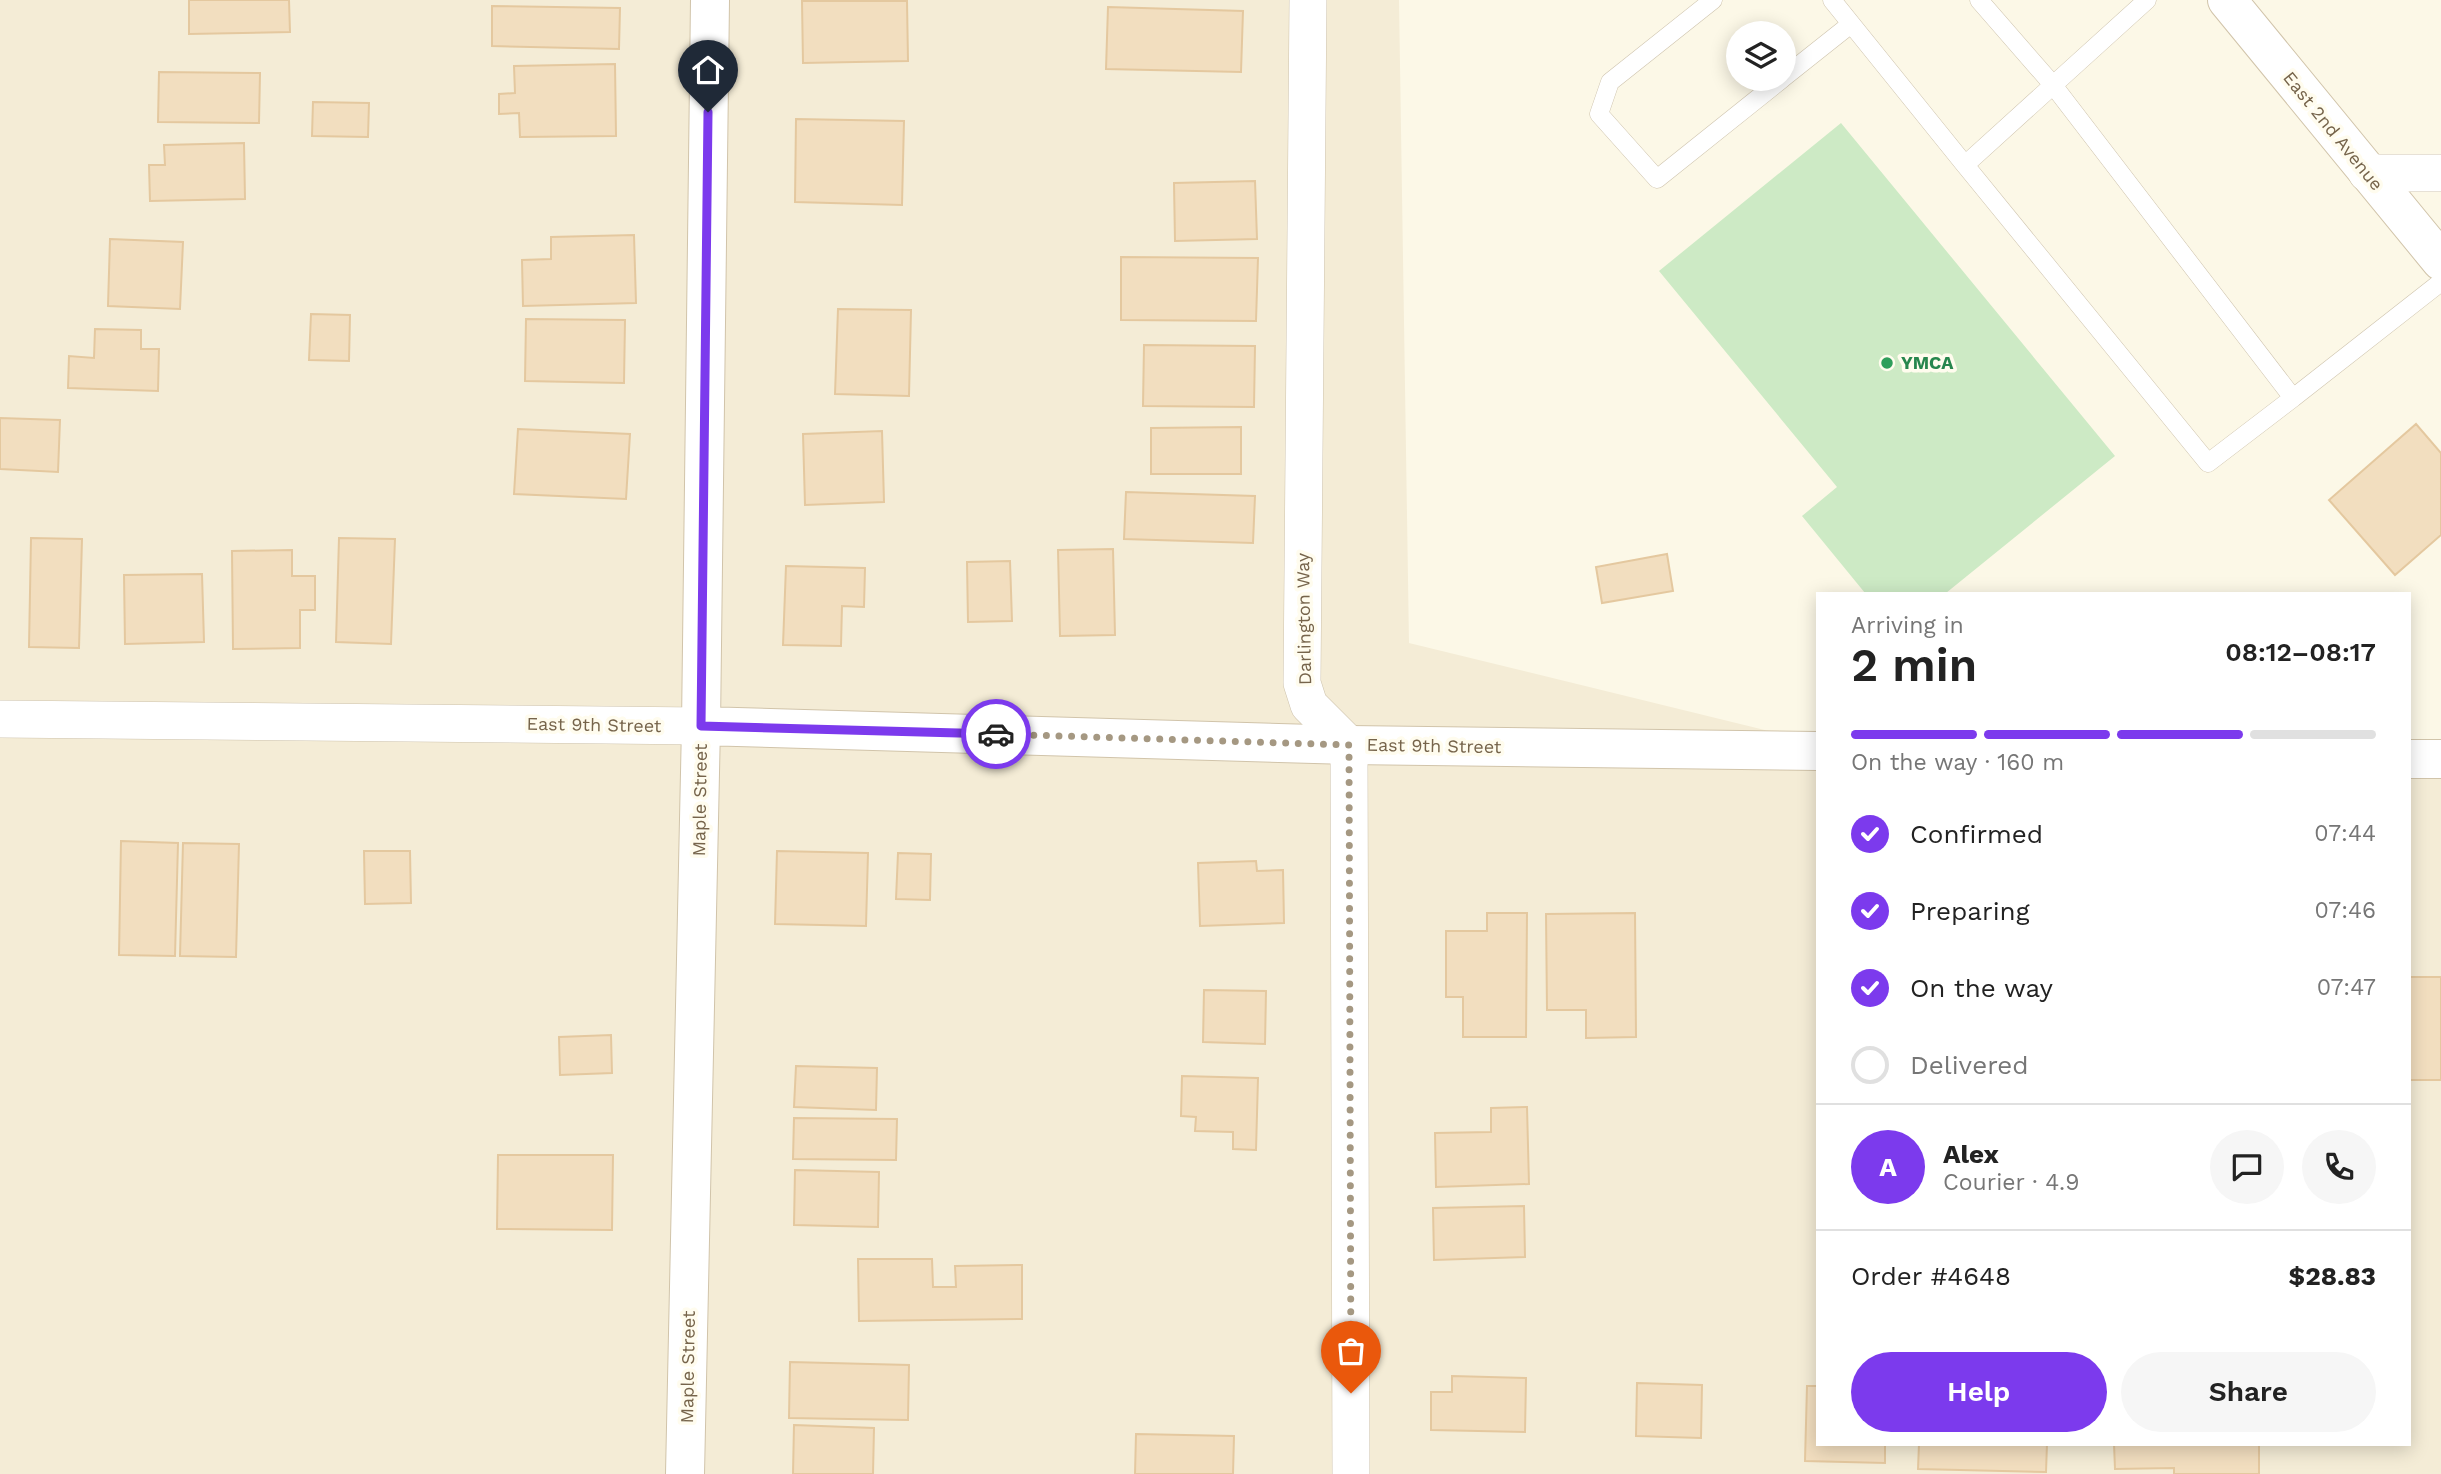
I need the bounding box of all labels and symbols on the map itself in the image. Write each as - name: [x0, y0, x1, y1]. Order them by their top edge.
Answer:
- pin: [678, 40, 738, 112]
- street label: East 2nd Avenue: [2279, 67, 2388, 194]
- place label: YMCA: [1901, 352, 1954, 373]
- marker: YMCA: [1879, 355, 1895, 371]
- street label: Darlington Way: [1292, 552, 1315, 685]
- courier: [961, 699, 1031, 769]
- street label: East 9th Street: [526, 713, 662, 736]
- street label: East 9th Street: [1366, 734, 1502, 757]
- street label: Maple Street: [688, 743, 711, 857]
- street label: Maple Street: [676, 1310, 699, 1424]
- pin: [1321, 1321, 1381, 1393]

